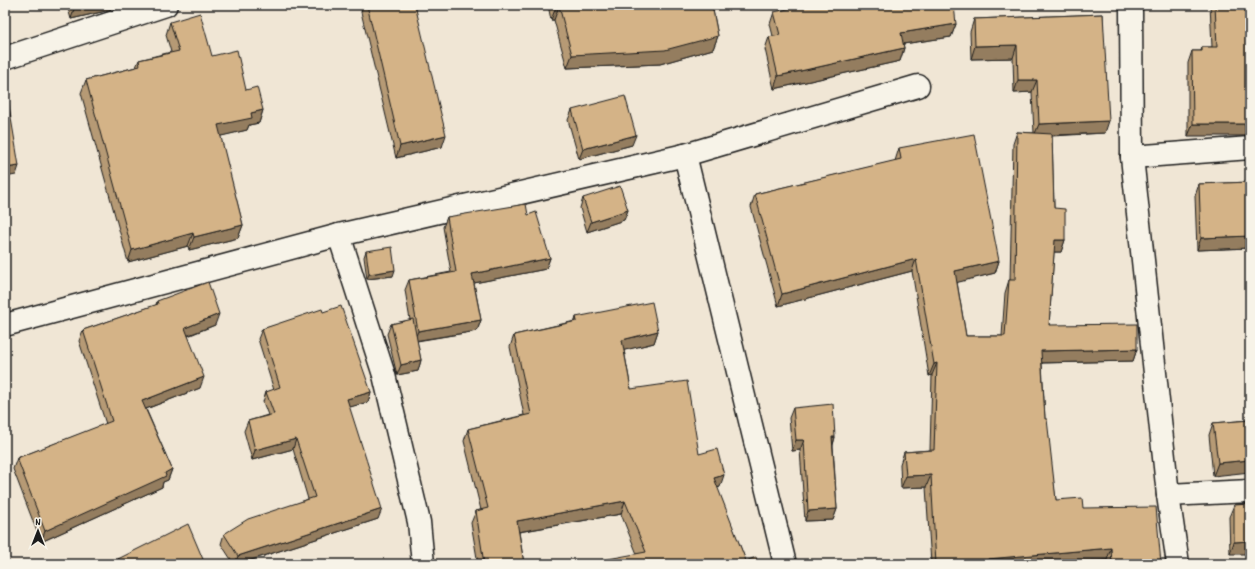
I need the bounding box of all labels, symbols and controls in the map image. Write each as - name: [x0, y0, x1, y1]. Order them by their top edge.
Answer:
- north arrow: [18, 511, 58, 551]
- text: N: [35, 515, 41, 531]

